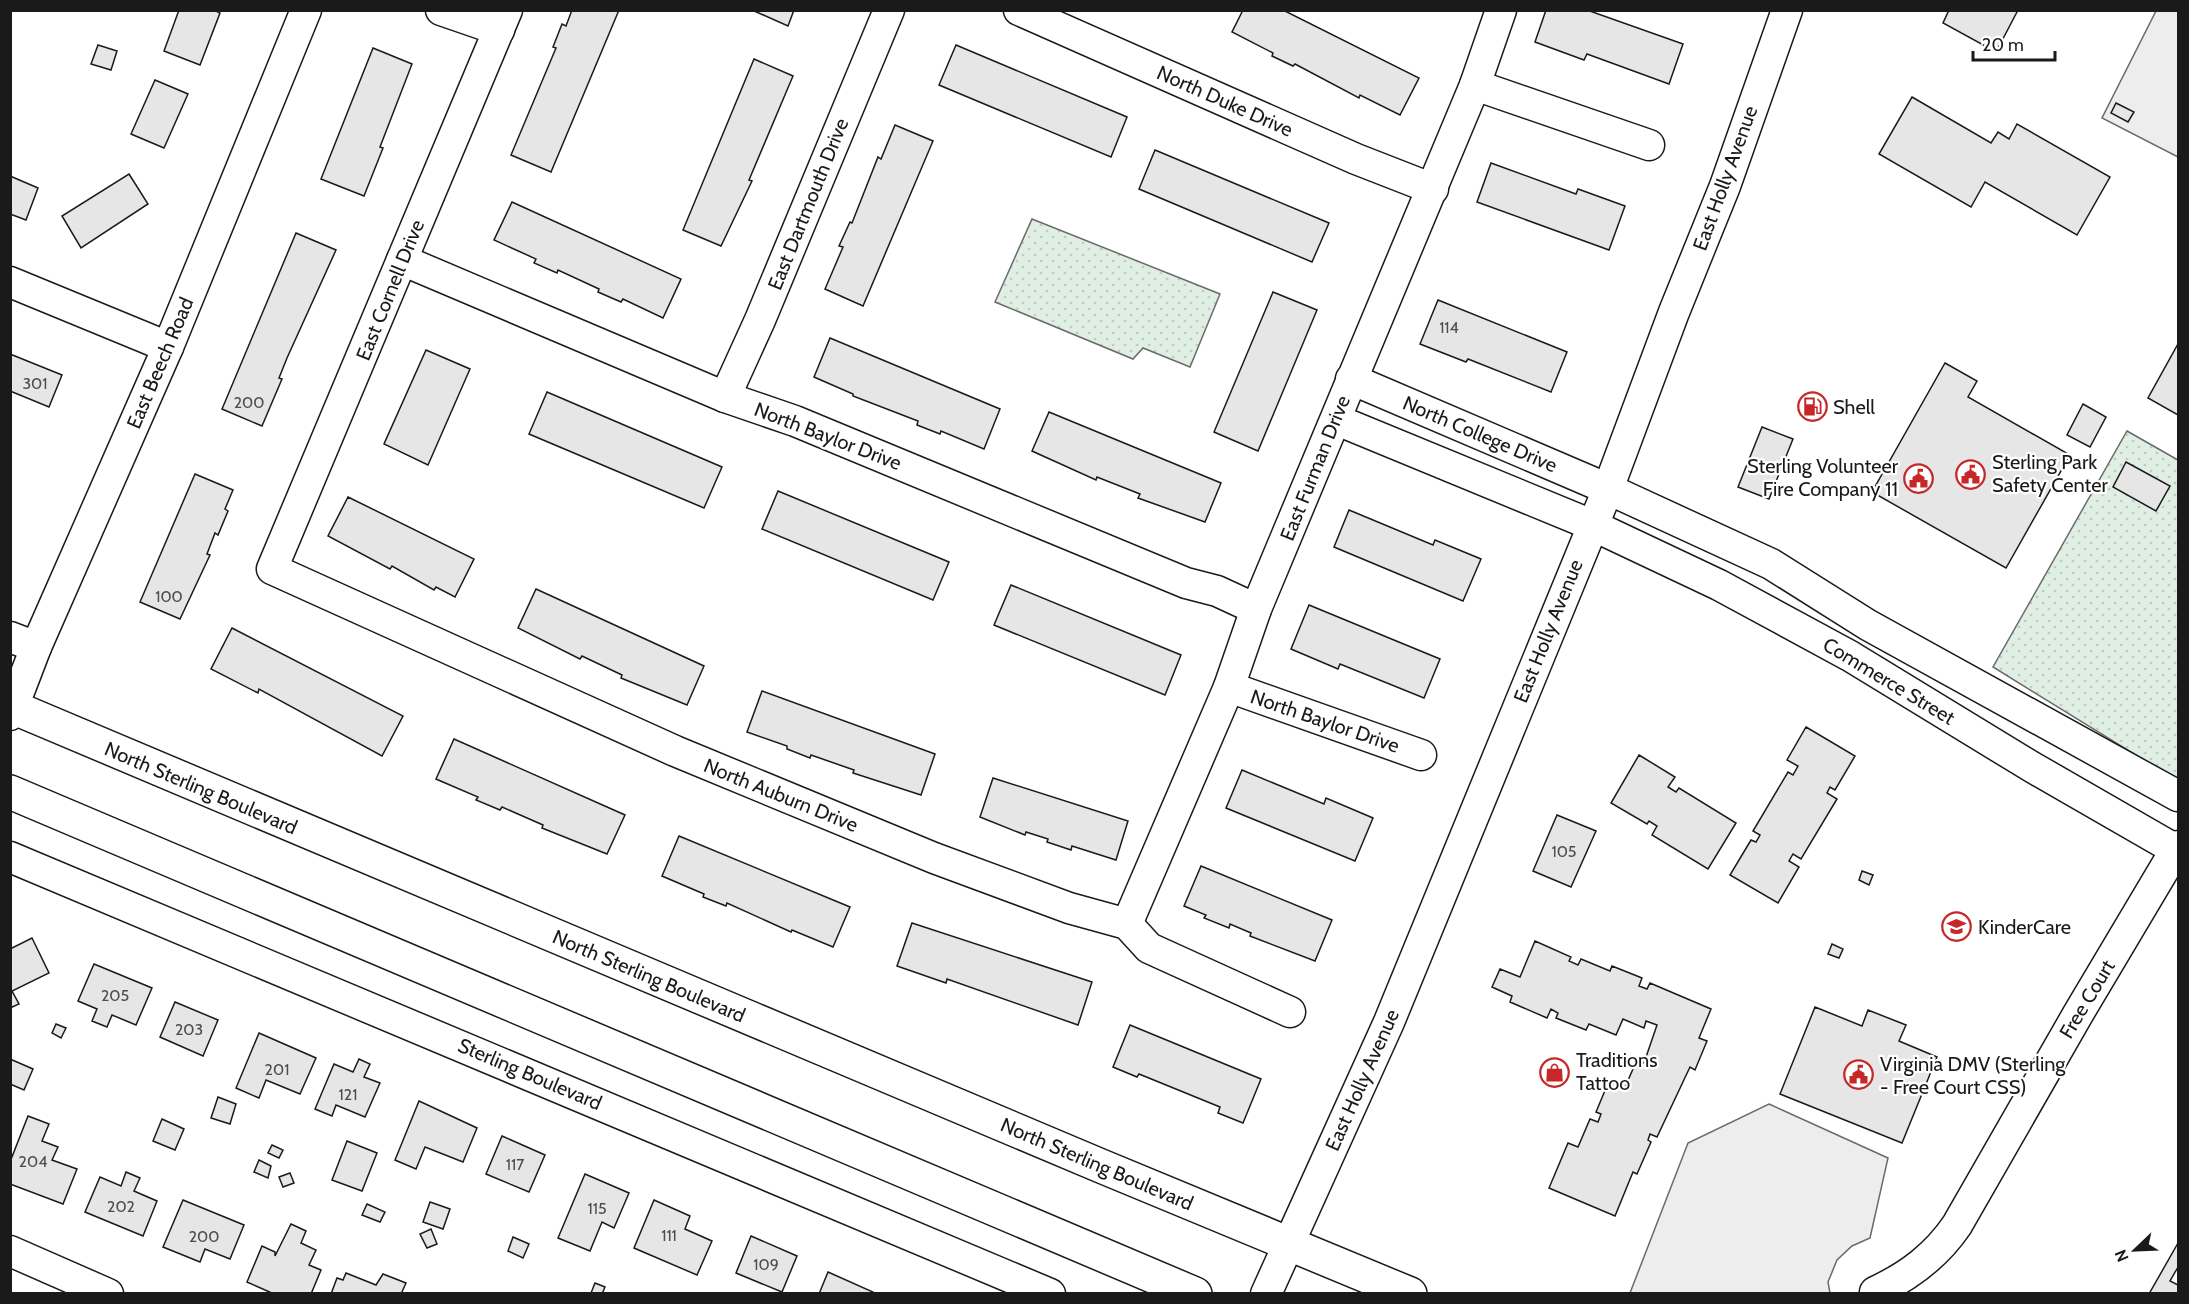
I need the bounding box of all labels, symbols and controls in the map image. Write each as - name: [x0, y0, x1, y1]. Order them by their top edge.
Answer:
- scale bar: [1973, 24, 2056, 62]
- text: 20 m: [1982, 34, 2024, 56]
- street label: North Duke Drive: [1153, 60, 1297, 142]
- street label: East Holly Avenue: [1688, 102, 1762, 254]
- street label: East Dartmouth Drive: [763, 115, 853, 293]
- street label: East Cornell Drive: [351, 216, 429, 364]
- street label: East Beech Road: [122, 294, 198, 432]
- house number: 114: [1439, 318, 1459, 337]
- house number: 301: [22, 374, 48, 393]
- street label: North College Drive: [1399, 391, 1561, 477]
- fuel station icon: Shell: [1796, 391, 1828, 423]
- street label: East Furman Drive: [1275, 392, 1355, 544]
- house number: 200: [234, 393, 264, 412]
- place label: Shell: [1833, 395, 1875, 419]
- street label: North Baylor Drive: [751, 397, 905, 475]
- place label: Sterling Park Safety Center: [1992, 450, 2108, 497]
- place label: Sterling Volunteer Fire Company 11: [1747, 454, 1899, 501]
- public building icon: Sterling Park Safety Center: [1955, 458, 1987, 490]
- public building icon: Sterling Volunteer Fire Company 11: [1903, 462, 1935, 494]
- street label: East Holly Avenue: [1508, 556, 1588, 706]
- house number: 100: [155, 587, 183, 606]
- street label: Commerce Street: [1819, 632, 1959, 730]
- street label: North Baylor Drive: [1247, 684, 1403, 758]
- street label: North Sterling Boulevard: [101, 736, 301, 840]
- street label: North Auburn Drive: [700, 753, 862, 837]
- house number: 105: [1551, 842, 1577, 861]
- school or university icon: KinderCare: [1941, 911, 1973, 943]
- place label: KinderCare: [1978, 915, 2071, 939]
- street label: North Sterling Boulevard: [549, 924, 749, 1028]
- street label: Free Court: [2054, 955, 2120, 1043]
- house number: 205: [101, 986, 129, 1005]
- street label: East Holly Avenue: [1320, 1006, 1404, 1154]
- house number: 203: [175, 1020, 203, 1039]
- street label: Sterling Boulevard: [454, 1033, 606, 1115]
- place label: Traditions Tattoo: [1576, 1048, 1657, 1095]
- place label: Virginia DMV (Sterling - Free Court CSS): [1880, 1052, 2066, 1099]
- shop icon: Traditions Tattoo: [1539, 1056, 1571, 1088]
- public building icon: Virginia DMV (Sterling - Free Court CSS): [1843, 1059, 1875, 1091]
- house number: 201: [265, 1060, 289, 1079]
- house number: 121: [339, 1085, 357, 1104]
- street label: North Sterling Boulevard: [997, 1112, 1197, 1216]
- house number: 204: [19, 1152, 47, 1171]
- house number: 117: [506, 1155, 524, 1174]
- house number: 202: [107, 1197, 135, 1216]
- house number: 115: [587, 1199, 607, 1218]
- north arrow: [2105, 1220, 2165, 1280]
- house number: 111: [661, 1226, 677, 1245]
- house number: 200: [189, 1227, 219, 1246]
- text: N: [2111, 1247, 2133, 1265]
- house number: 109: [753, 1255, 779, 1274]

